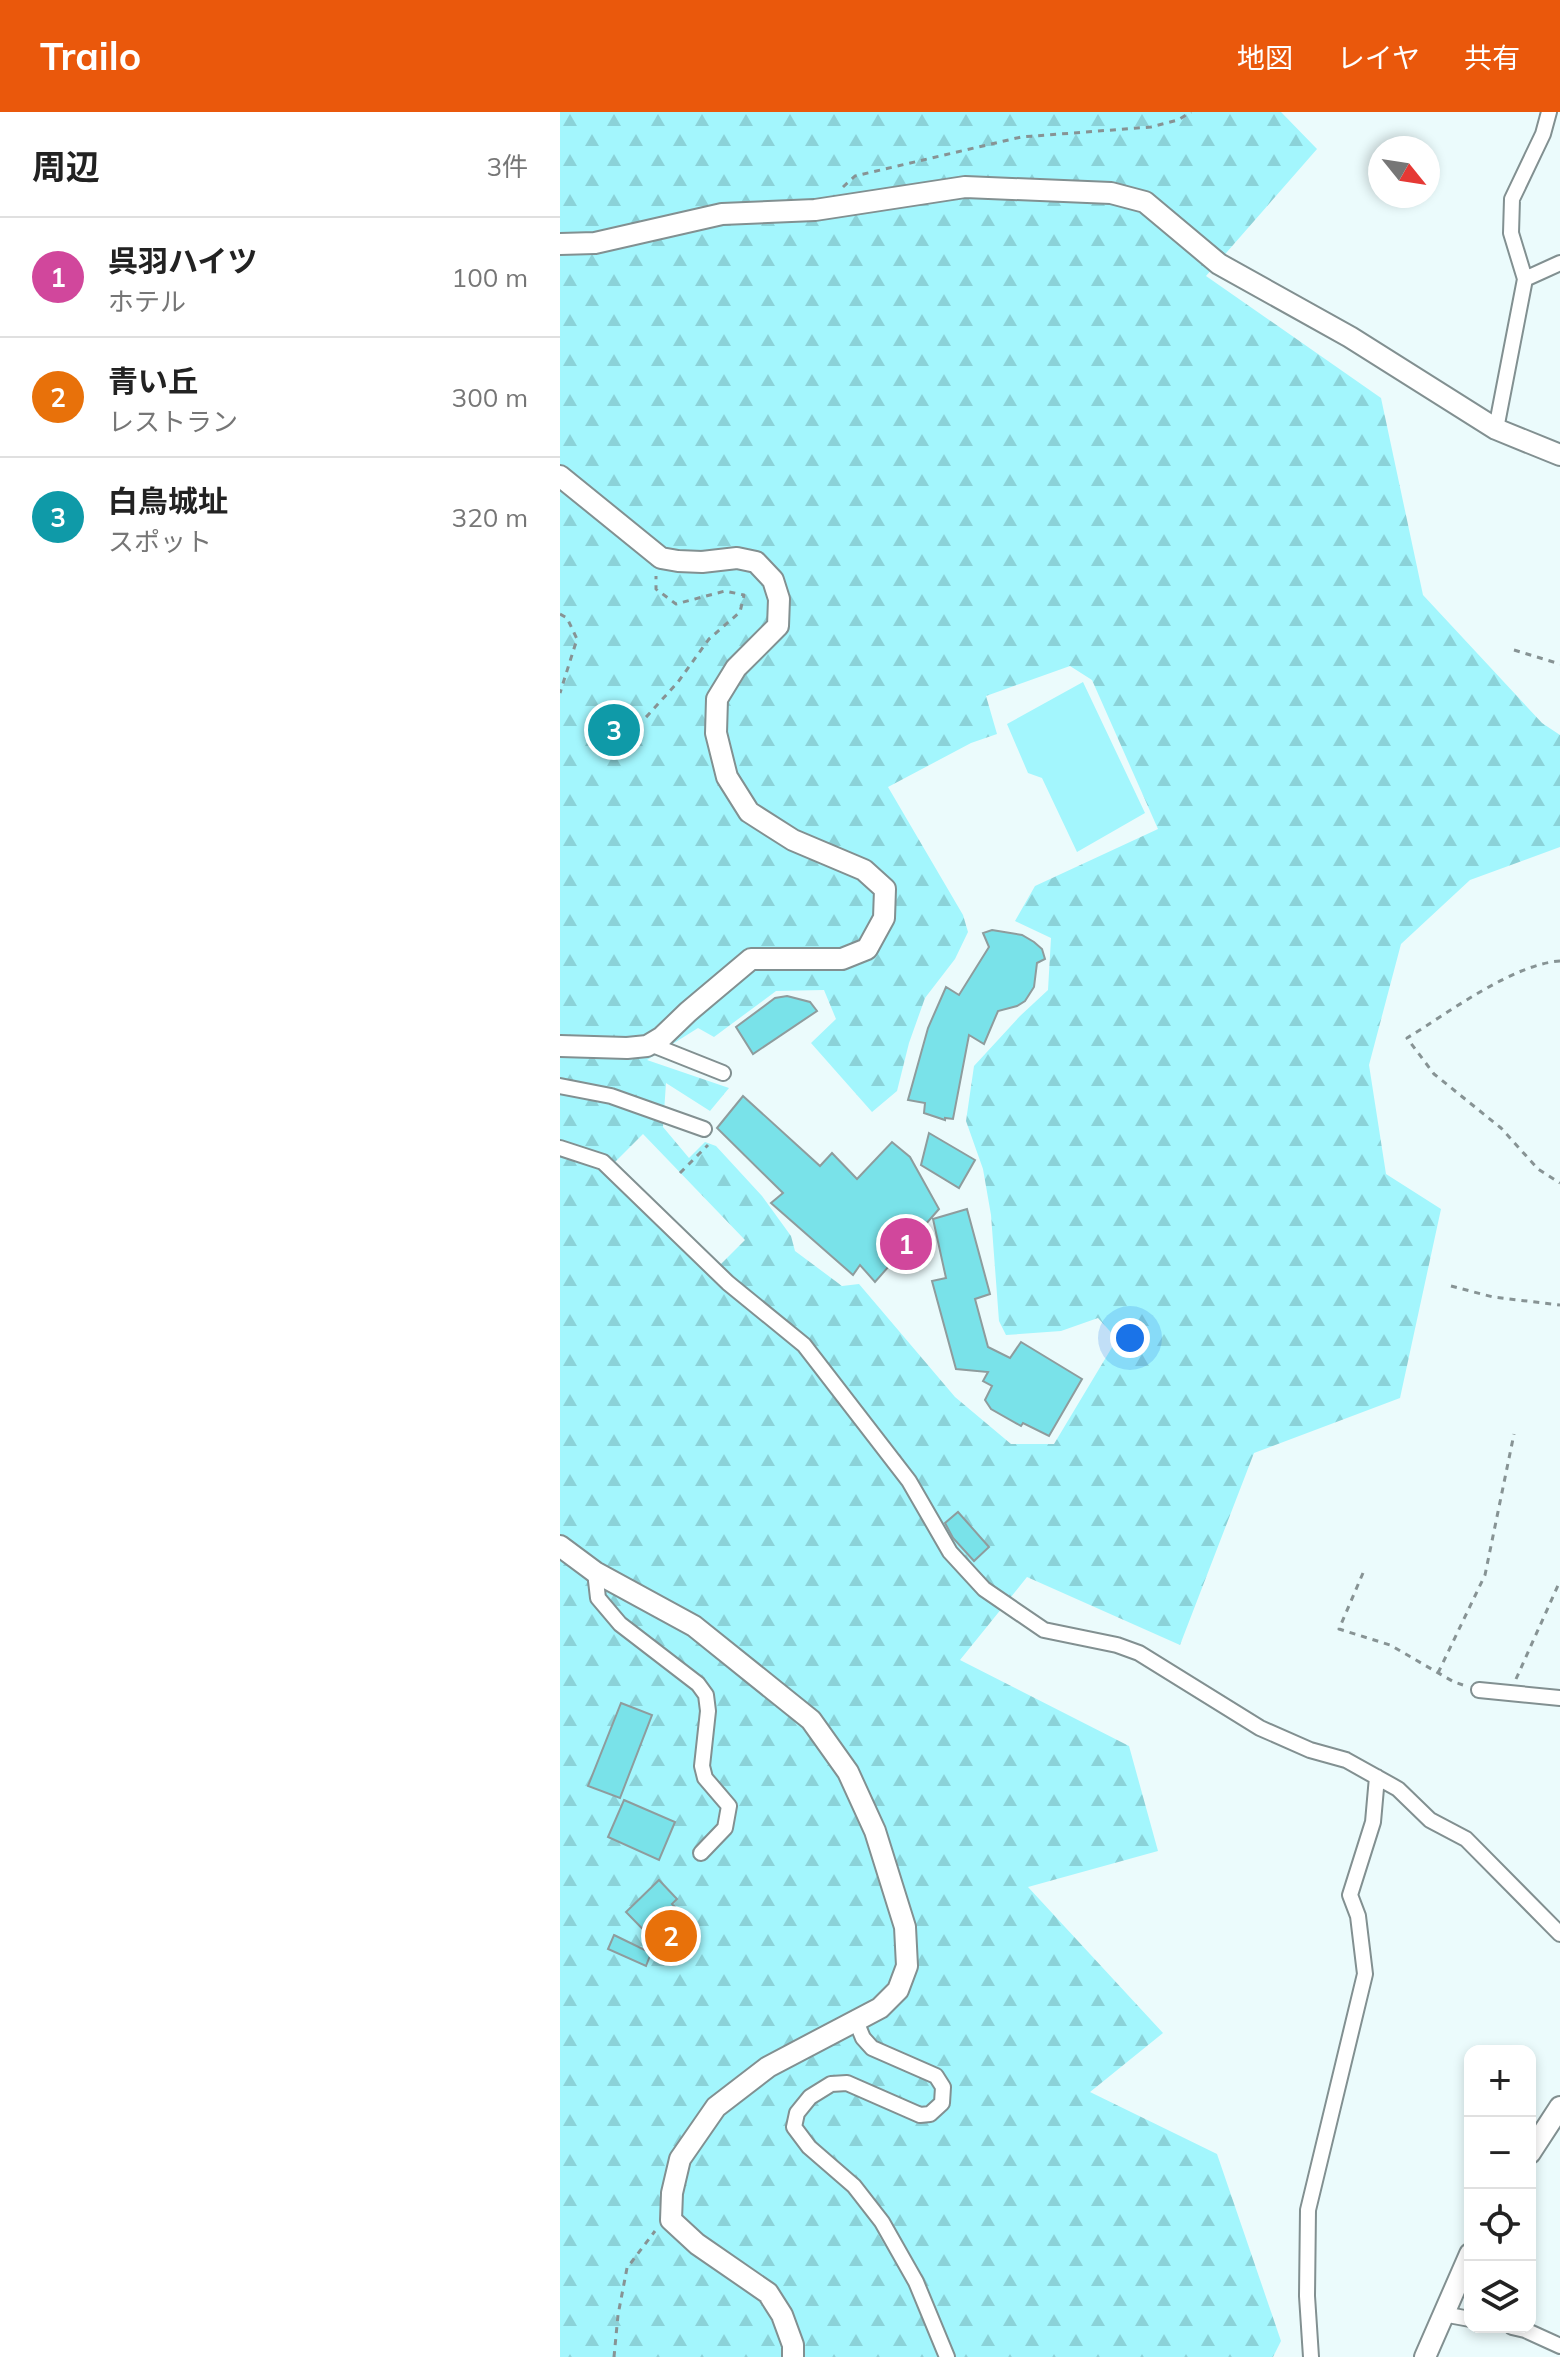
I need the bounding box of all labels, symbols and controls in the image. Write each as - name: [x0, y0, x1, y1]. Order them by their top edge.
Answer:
- text: Trailo: [40, 32, 141, 80]
- text: 地図: [1237, 40, 1293, 75]
- text: レイヤ: [1337, 40, 1420, 75]
- text: 共有: [1464, 40, 1520, 75]
- north arrow: [1368, 136, 1440, 208]
- text: 周辺: [32, 145, 100, 188]
- text: 3件: [486, 150, 528, 183]
- text: 呉羽ハイツ: [108, 242, 257, 280]
- text: 1: [50, 261, 66, 294]
- text: 100 m: [452, 261, 528, 294]
- text: ホテル: [108, 285, 186, 318]
- text: 青い丘: [108, 362, 198, 400]
- text: 2: [50, 381, 66, 414]
- text: 300 m: [452, 381, 528, 414]
- text: レストラン: [108, 405, 238, 438]
- text: 白鳥城址: [108, 482, 228, 520]
- text: 3: [50, 501, 66, 534]
- text: 320 m: [452, 501, 528, 534]
- text: スポット: [108, 525, 212, 558]
- pin: 3: [588, 700, 640, 760]
- pin: 1: [880, 1214, 932, 1274]
- your location: [1110, 1318, 1150, 1358]
- pin: 2: [645, 1906, 697, 1966]
- map controls: [1464, 2045, 1536, 2333]
- button: +: [1464, 2045, 1536, 2117]
- button: −: [1464, 2117, 1536, 2189]
- button: locate: [1464, 2189, 1536, 2261]
- button: layers: [1464, 2261, 1536, 2333]

